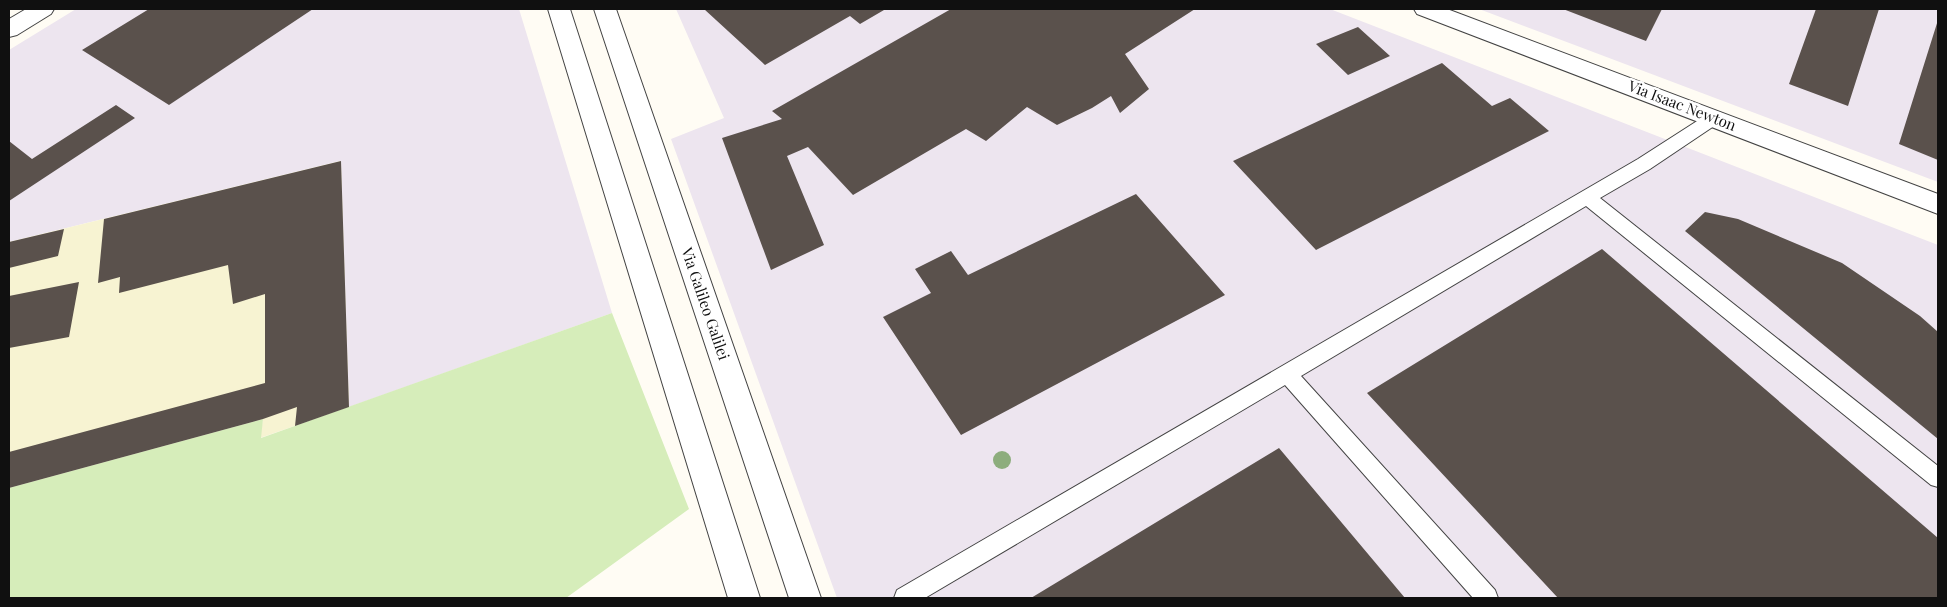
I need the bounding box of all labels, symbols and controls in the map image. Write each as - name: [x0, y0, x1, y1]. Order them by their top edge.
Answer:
- street label: Via Isaac Newton: [1625, 75, 1739, 135]
- street label: Via Galileo Galilei: [677, 244, 735, 363]

